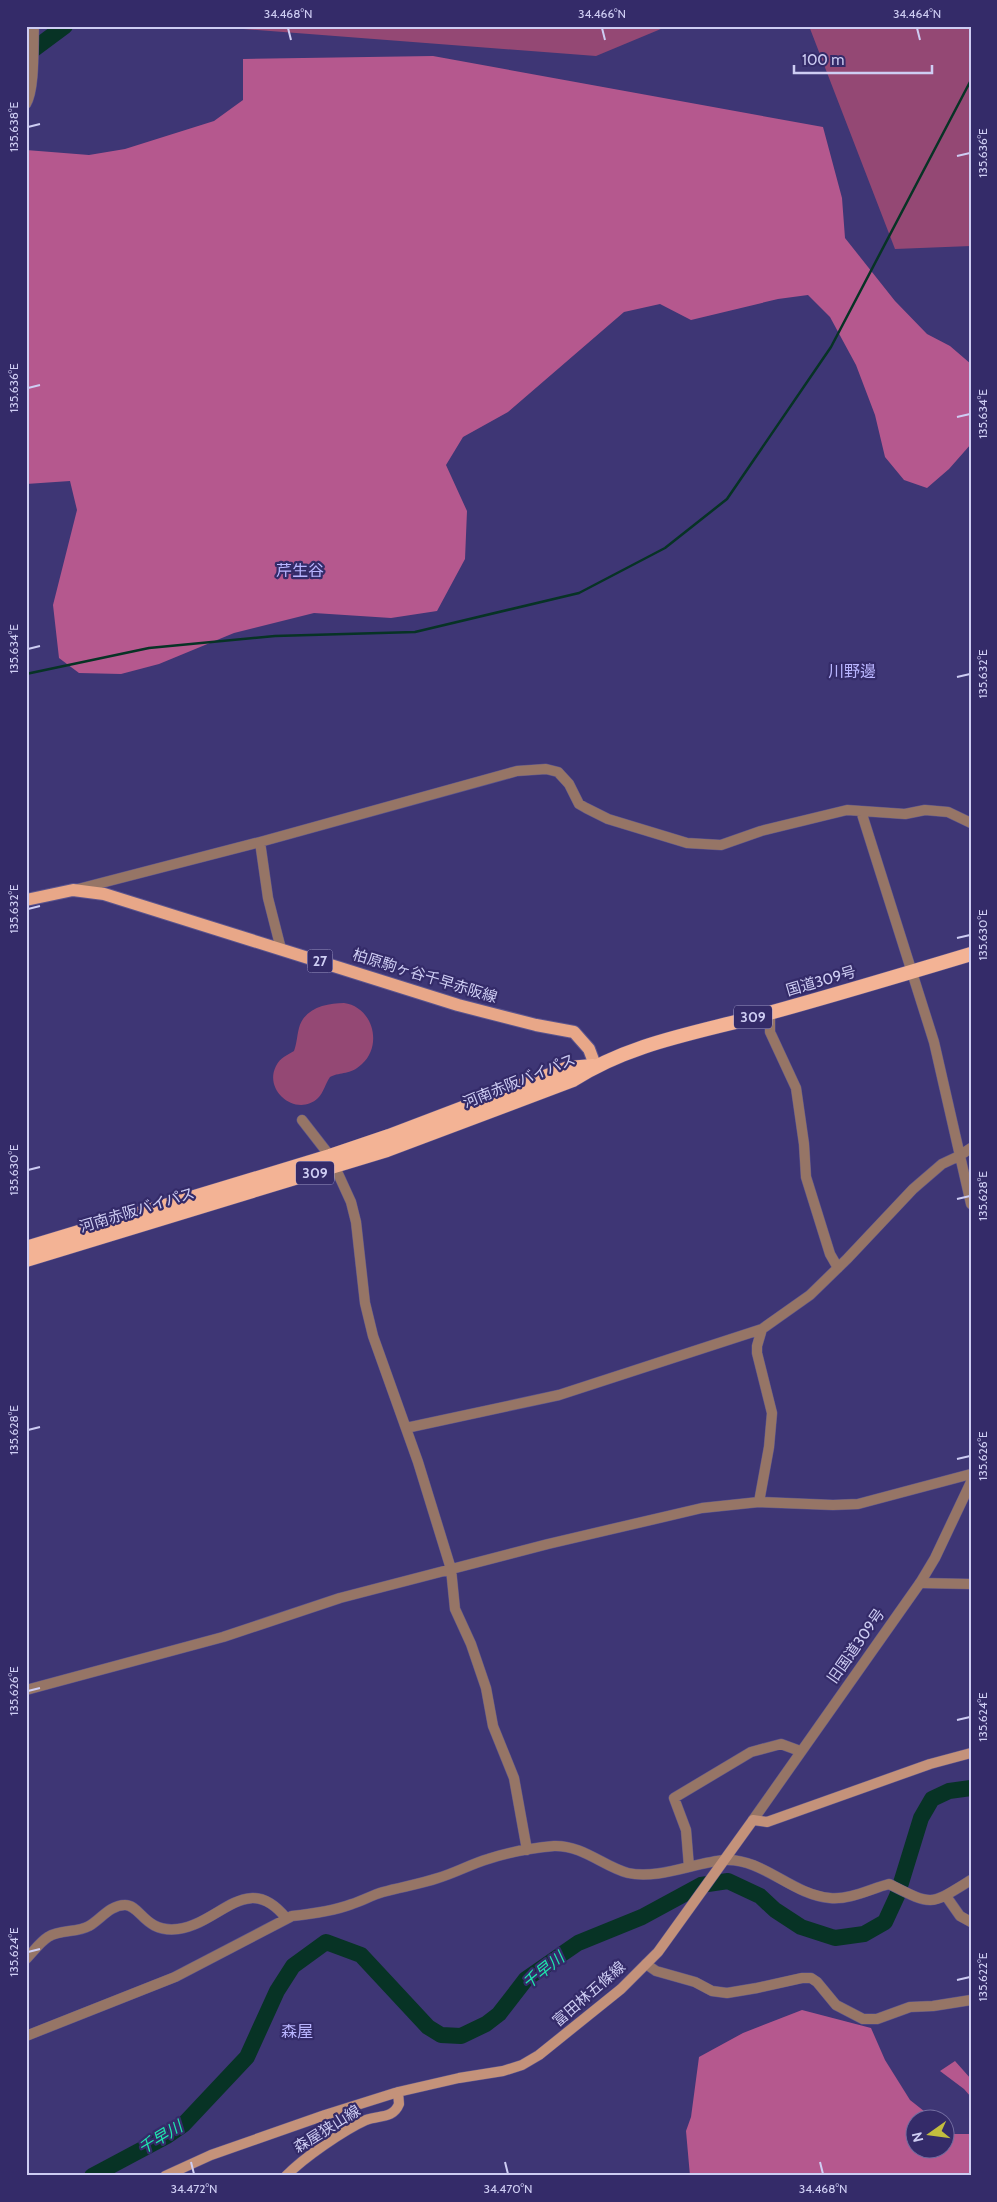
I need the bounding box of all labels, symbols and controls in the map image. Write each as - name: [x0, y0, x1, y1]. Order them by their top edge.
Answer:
- text: 34.468°N: [264, 6, 312, 21]
- text: 34.466°N: [578, 6, 626, 21]
- text: 34.464°N: [893, 6, 941, 21]
- scale bar: [794, 42, 932, 74]
- text: 100 m: [802, 51, 844, 69]
- text: 135.638°E: [6, 102, 21, 152]
- text: 135.636°E: [975, 128, 990, 178]
- text: 135.636°E: [6, 363, 21, 413]
- text: 135.634°E: [975, 389, 990, 439]
- district label: 芹生谷: [276, 561, 324, 580]
- text: 135.634°E: [6, 624, 21, 674]
- text: 135.632°E: [975, 649, 990, 699]
- district label: 川野邊: [828, 662, 876, 681]
- text: 135.632°E: [6, 884, 21, 934]
- text: 135.630°E: [975, 909, 990, 961]
- street label: 柏原駒ヶ谷千早赤阪線: [351, 945, 499, 1007]
- road number: 27: [308, 949, 332, 972]
- street label: 国道309号: [784, 962, 858, 1000]
- road number: 309: [734, 1006, 772, 1028]
- street label: 河南赤阪バイパス: [460, 1050, 578, 1112]
- text: 135.630°E: [6, 1144, 21, 1196]
- road number: 309: [296, 1162, 334, 1184]
- text: 135.628°E: [975, 1171, 990, 1221]
- street label: 河南赤阪バイパス: [77, 1184, 197, 1236]
- text: 135.628°E: [6, 1405, 21, 1455]
- text: 135.626°E: [975, 1431, 990, 1481]
- street label: 旧国道309号: [824, 1605, 888, 1687]
- text: 135.626°E: [6, 1666, 21, 1716]
- text: 135.624°E: [975, 1692, 990, 1742]
- text: 135.624°E: [6, 1927, 21, 1977]
- water label: 千早川: [519, 1947, 569, 1993]
- text: 135.622°E: [975, 1952, 990, 2001]
- street label: 富田林五條線: [549, 1958, 629, 2030]
- district label: 森屋: [281, 2022, 313, 2041]
- street label: 森屋狭山線: [290, 2101, 364, 2157]
- north arrow: [904, 2110, 954, 2160]
- water label: 千早川: [135, 2116, 187, 2158]
- text: N: [907, 2130, 927, 2144]
- text: 34.472°N: [171, 2181, 217, 2196]
- text: 34.470°N: [484, 2181, 532, 2196]
- text: 34.468°N: [799, 2181, 847, 2196]

